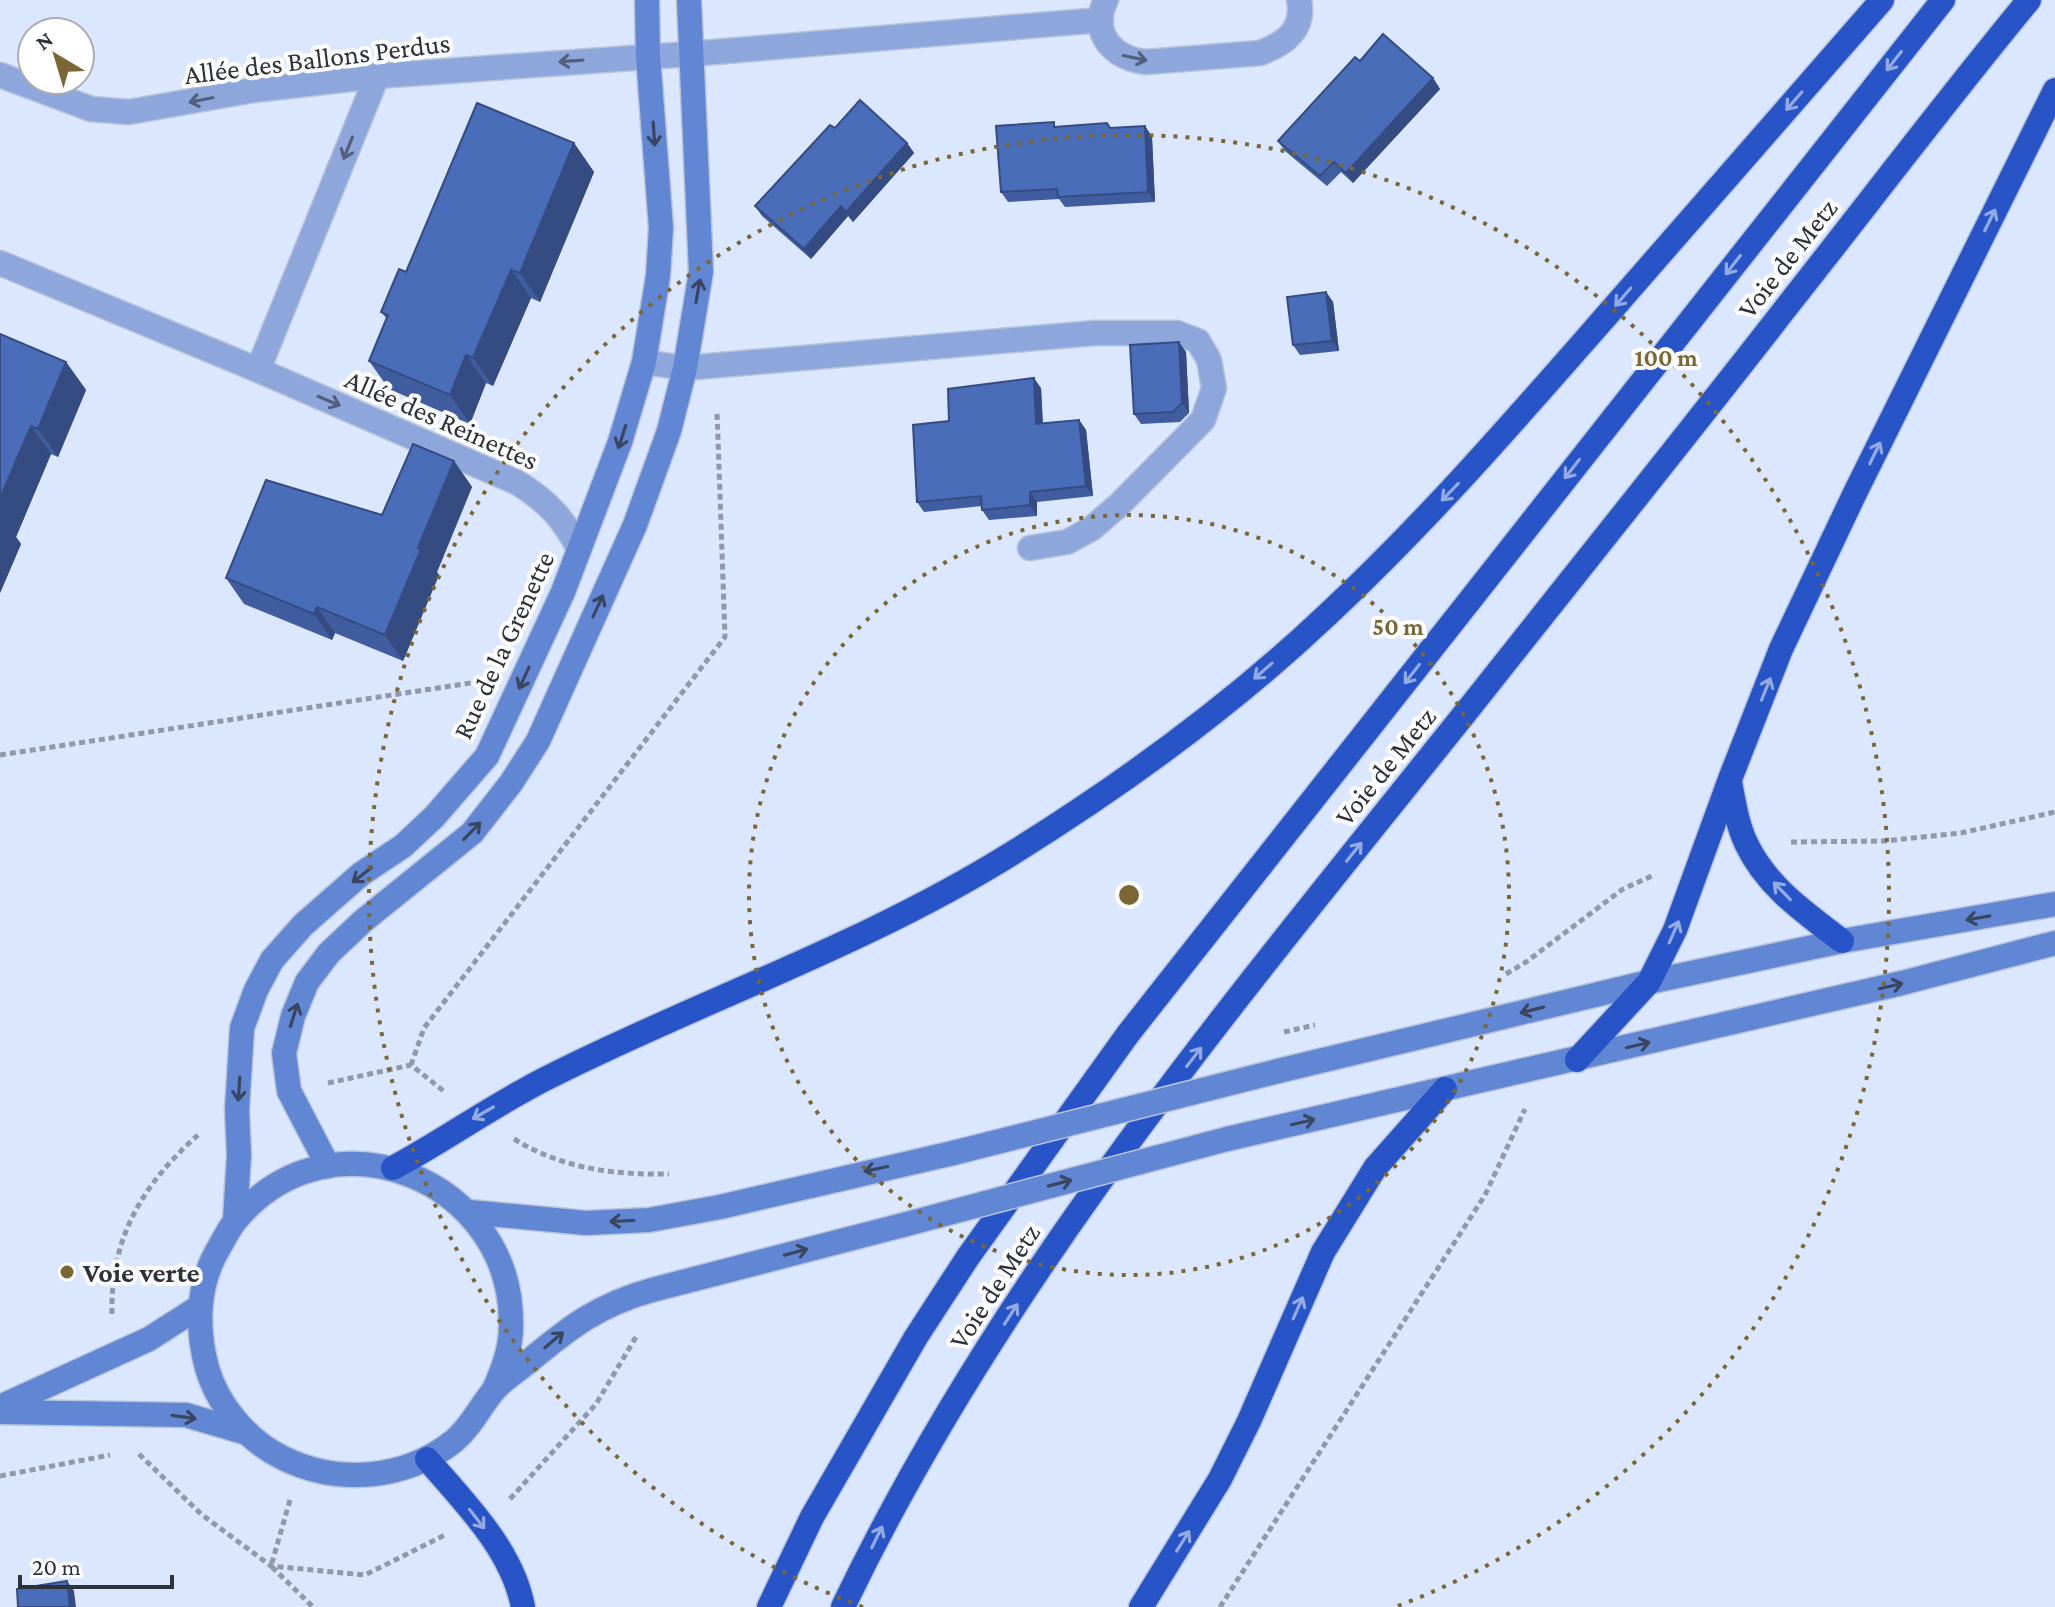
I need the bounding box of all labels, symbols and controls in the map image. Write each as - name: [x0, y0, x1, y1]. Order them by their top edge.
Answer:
- north arrow: [16, 16, 96, 96]
- text: N: [30, 26, 58, 55]
- street label: Allée des Ballons Perdus: [182, 27, 452, 90]
- one-way arrow: [1886, 50, 1903, 71]
- one-way arrow: [1122, 52, 1148, 67]
- one-way arrow: [558, 54, 584, 69]
- one-way arrow: [1785, 90, 1803, 111]
- one-way arrow: [189, 94, 214, 109]
- one-way arrow: [647, 120, 662, 147]
- one-way arrow: [340, 135, 354, 160]
- street label: Voie de Metz: [1731, 193, 1844, 324]
- one-way arrow: [1984, 209, 1999, 232]
- one-way arrow: [1724, 254, 1742, 275]
- one-way arrow: [691, 278, 706, 304]
- one-way arrow: [1614, 287, 1632, 307]
- text: 100 m: [1634, 344, 1698, 371]
- street label: Allée des Reinettes: [341, 363, 543, 476]
- one-way arrow: [316, 394, 341, 409]
- one-way arrow: [613, 424, 628, 449]
- one-way arrow: [1867, 441, 1883, 465]
- one-way arrow: [1564, 458, 1581, 479]
- one-way arrow: [1441, 482, 1460, 502]
- street label: Rue de la Grenette: [447, 547, 560, 744]
- one-way arrow: [591, 594, 606, 618]
- text: 50 m: [1372, 613, 1424, 640]
- one-way arrow: [1253, 662, 1273, 680]
- one-way arrow: [1403, 663, 1421, 684]
- one-way arrow: [516, 665, 531, 689]
- one-way arrow: [1759, 677, 1774, 702]
- street label: Voie de Metz: [1329, 701, 1442, 831]
- one-way arrow: [462, 822, 481, 841]
- one-way arrow: [1345, 842, 1363, 863]
- one-way arrow: [352, 866, 373, 883]
- centre of rings: [1115, 881, 1143, 909]
- one-way arrow: [1772, 881, 1791, 901]
- one-way arrow: [1966, 911, 1991, 926]
- one-way arrow: [1667, 920, 1682, 944]
- one-way arrow: [1878, 978, 1904, 993]
- one-way arrow: [288, 1003, 303, 1028]
- one-way arrow: [1519, 1003, 1545, 1018]
- one-way arrow: [1625, 1037, 1651, 1052]
- one-way arrow: [1186, 1047, 1203, 1068]
- one-way arrow: [231, 1075, 246, 1102]
- one-way arrow: [472, 1105, 495, 1121]
- one-way arrow: [1289, 1114, 1315, 1129]
- one-way arrow: [864, 1162, 890, 1177]
- one-way arrow: [1046, 1175, 1072, 1190]
- one-way arrow: [609, 1214, 636, 1229]
- street label: Voie de Metz: [943, 1218, 1046, 1354]
- one-way arrow: [783, 1244, 809, 1259]
- place label: Voie verte: [82, 1257, 200, 1288]
- marker: Voie verte: [58, 1263, 76, 1281]
- one-way arrow: [1292, 1297, 1307, 1321]
- one-way arrow: [1003, 1304, 1019, 1326]
- one-way arrow: [543, 1331, 564, 1349]
- one-way arrow: [171, 1410, 196, 1425]
- one-way arrow: [468, 1508, 485, 1529]
- one-way arrow: [870, 1526, 886, 1550]
- one-way arrow: [1176, 1530, 1192, 1553]
- scale bar: [20, 1539, 172, 1589]
- text: 20 m: [32, 1553, 81, 1580]

